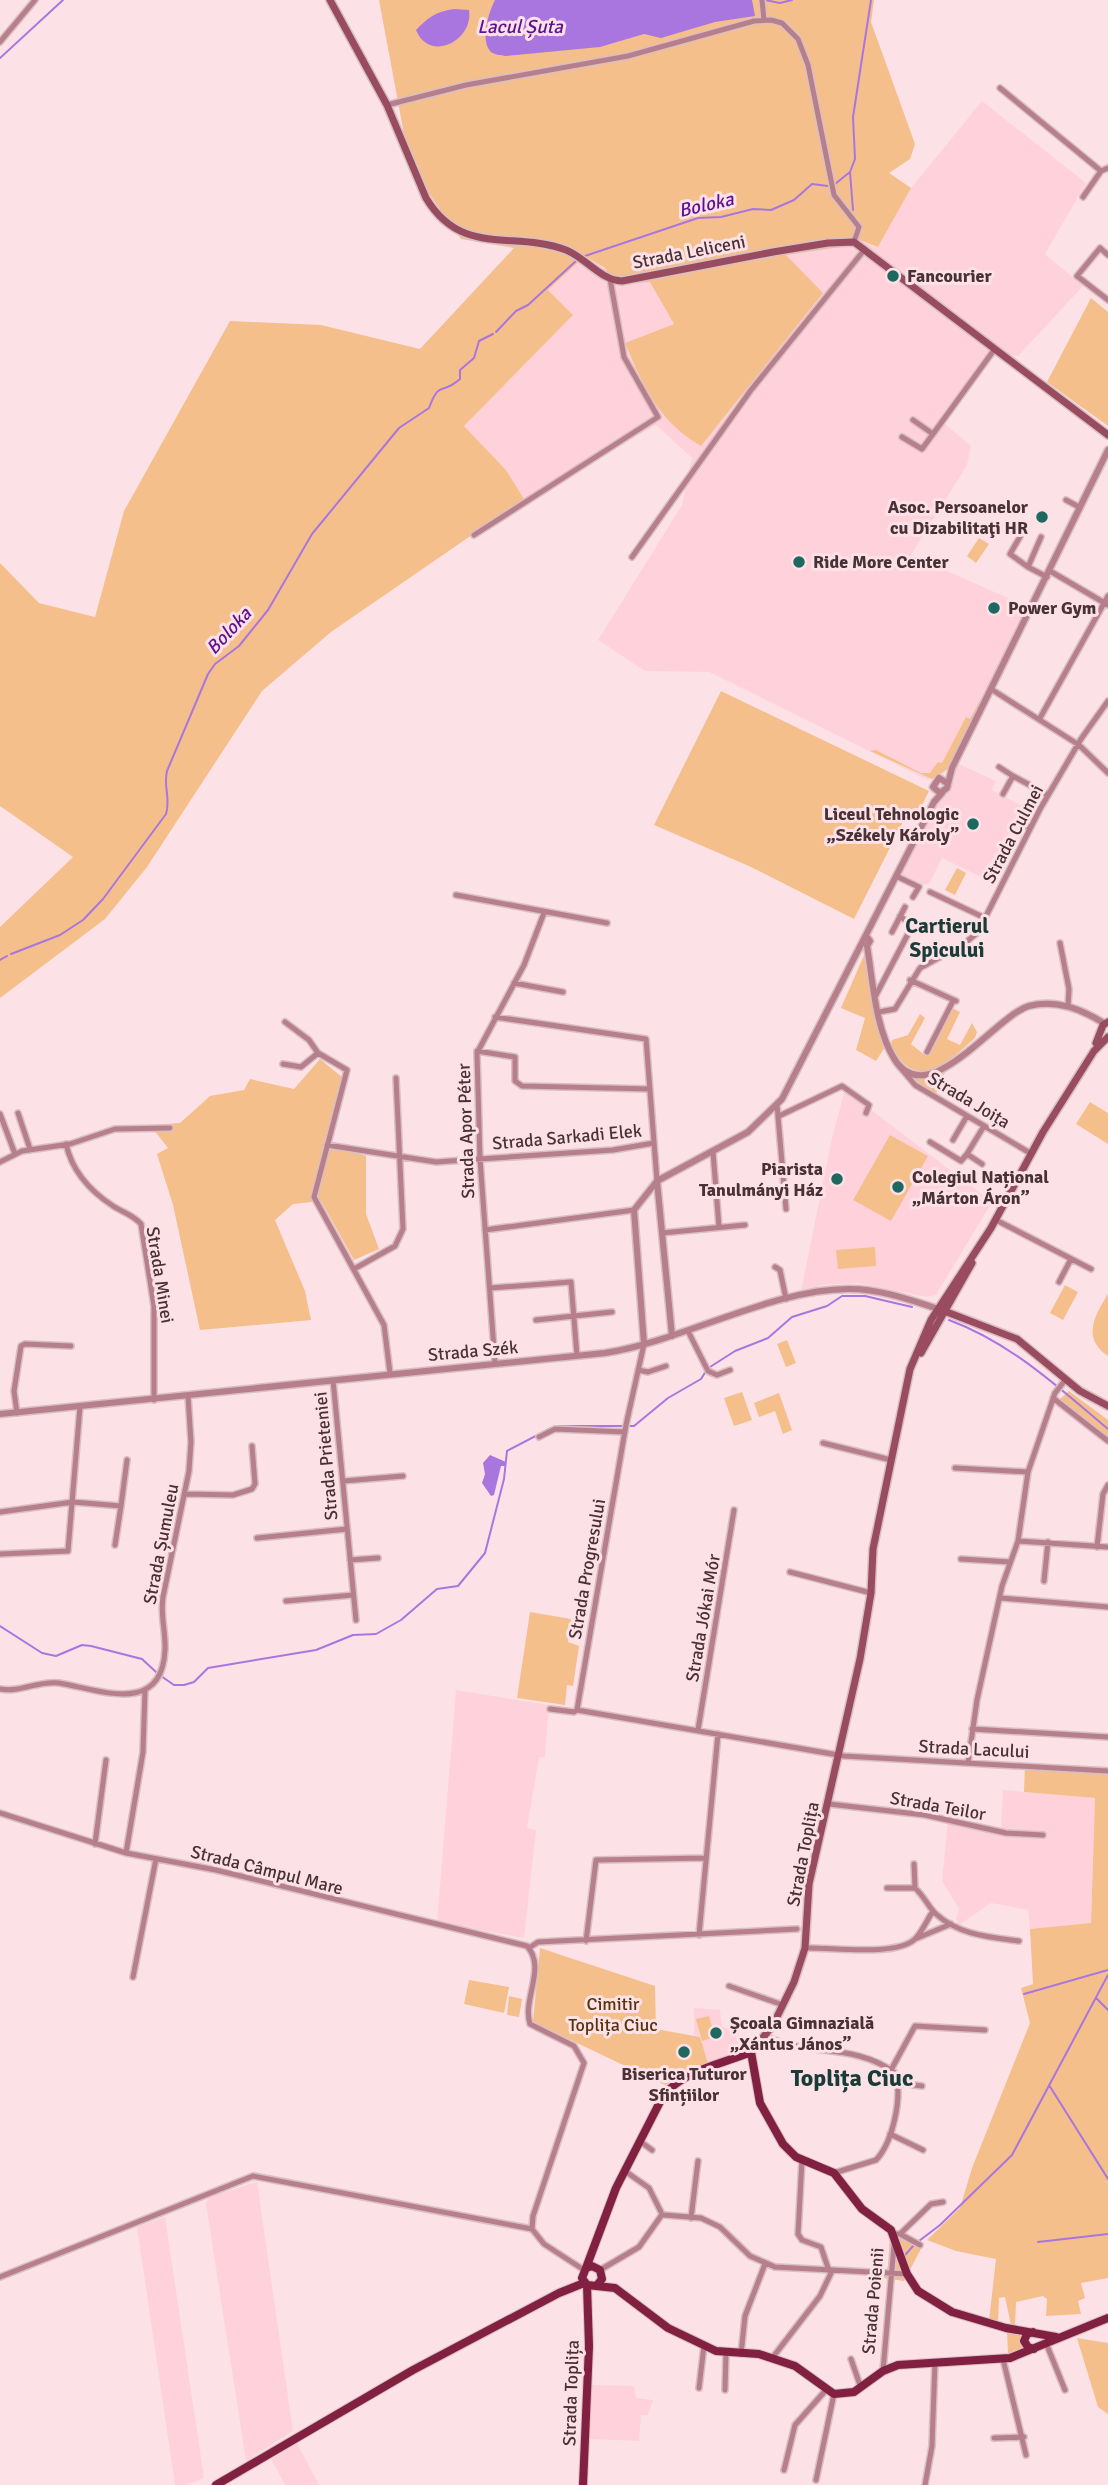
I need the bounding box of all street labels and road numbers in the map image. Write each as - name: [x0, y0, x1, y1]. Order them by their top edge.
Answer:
- street label: Strada Leliceni: [631, 230, 747, 274]
- street label: Strada Culmei: [978, 781, 1048, 887]
- street label: Strada Apor Péter: [453, 1063, 479, 1199]
- street label: Strada Joița: [924, 1067, 1014, 1133]
- street label: Strada Sarkadi Elek: [491, 1120, 643, 1154]
- street label: Strada Minei: [142, 1225, 178, 1325]
- street label: Strada Szék: [427, 1336, 519, 1366]
- street label: Strada Prieteniei: [309, 1391, 343, 1521]
- street label: Strada Șumuleu: [139, 1482, 183, 1606]
- street label: Strada Progresului: [564, 1497, 610, 1641]
- street label: Strada Jókai Mór: [681, 1552, 725, 1684]
- street label: Strada Lacului: [918, 1735, 1030, 1763]
- street label: Strada Teilor: [888, 1787, 988, 1825]
- street label: Strada Toplița: [782, 1800, 824, 1908]
- street label: Strada Câmpul Mare: [189, 1840, 345, 1900]
- street label: Strada Poienii: [857, 2247, 889, 2355]
- street label: Strada Toplița: [558, 2340, 584, 2446]

